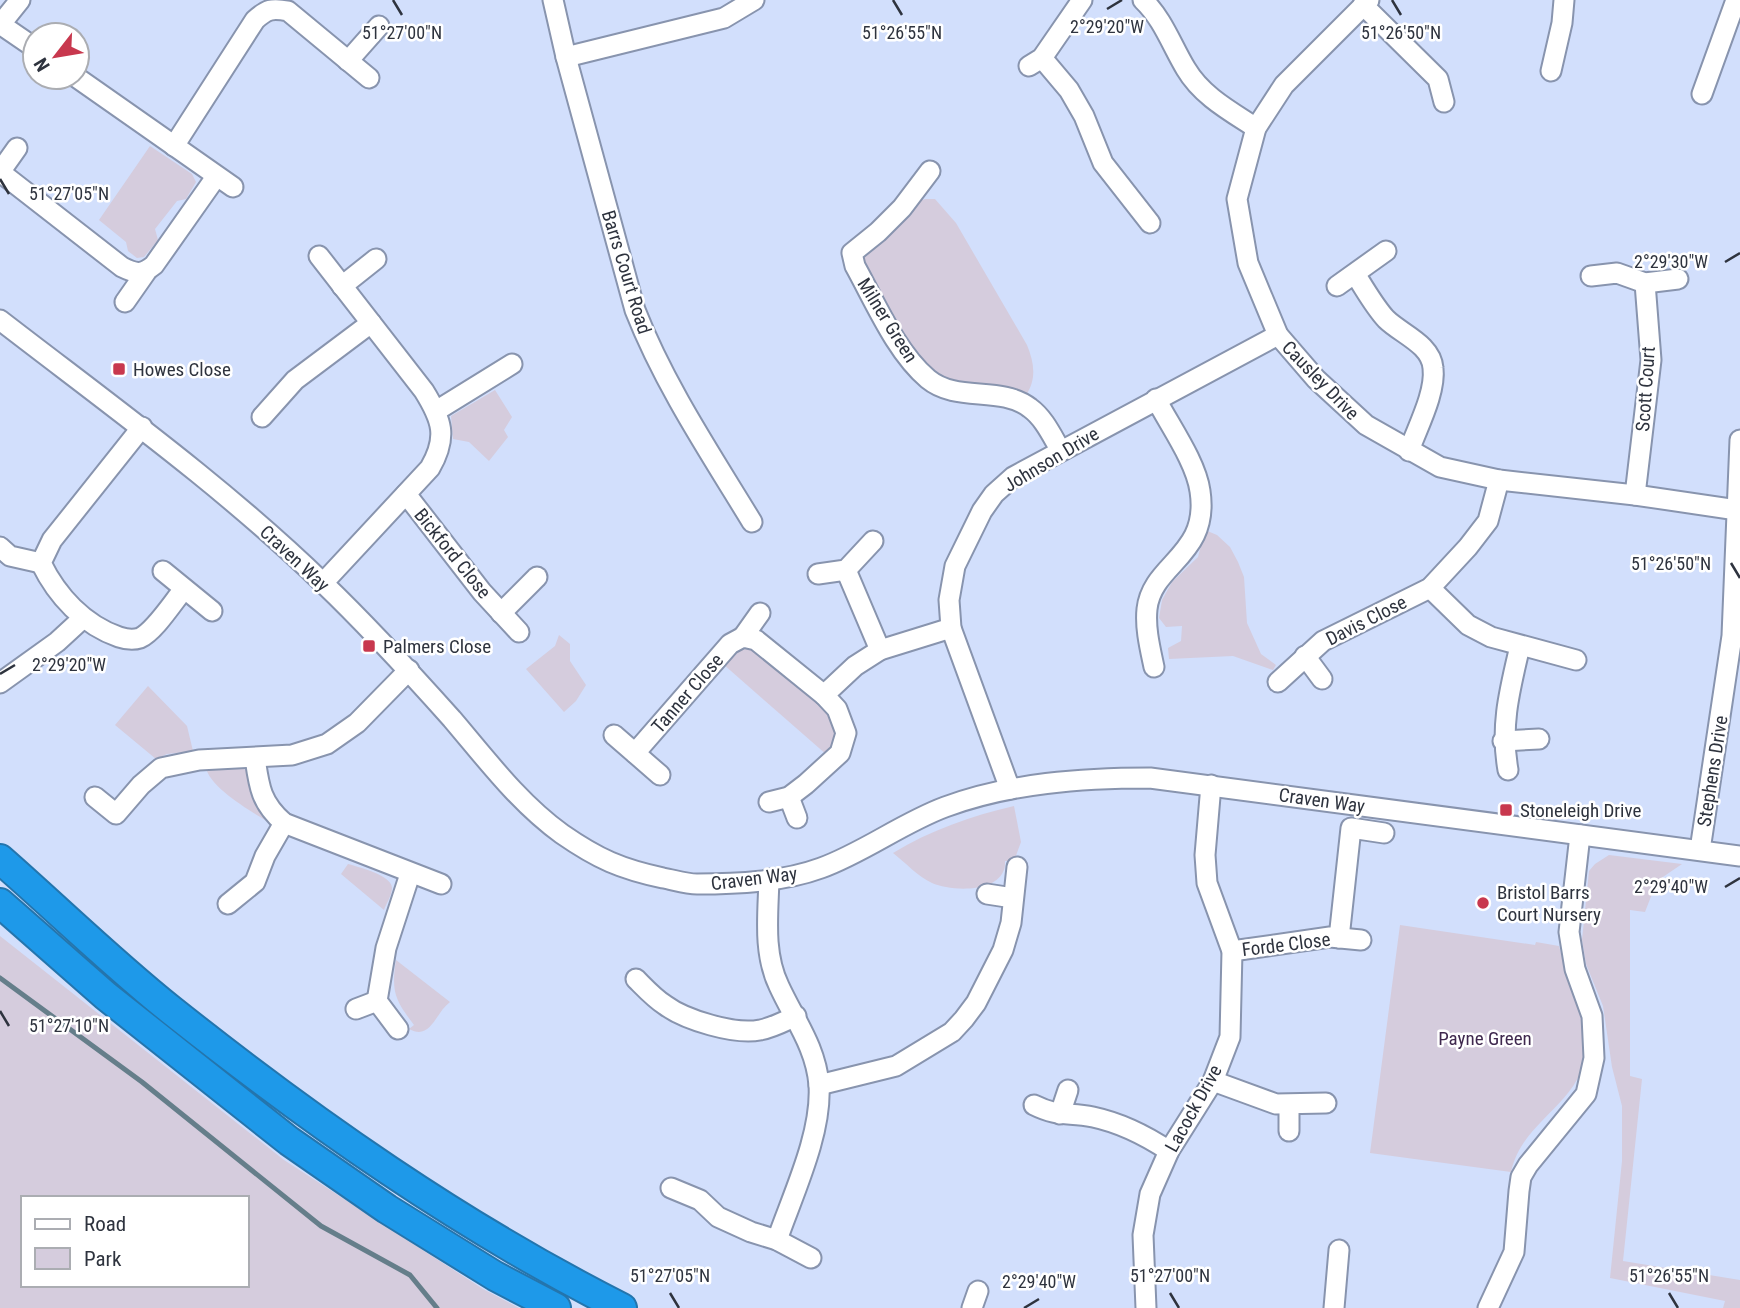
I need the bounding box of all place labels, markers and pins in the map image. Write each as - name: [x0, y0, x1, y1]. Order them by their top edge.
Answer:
- place label: Howes Close: [133, 358, 231, 381]
- marker: Howes Close: [111, 361, 127, 377]
- place label: Palmers Close: [383, 635, 491, 658]
- marker: Palmers Close: [361, 638, 377, 654]
- place label: Stoneleigh Drive: [1520, 799, 1641, 822]
- marker: Stoneleigh Drive: [1498, 802, 1514, 818]
- place label: Bristol Barrs Court Nursery: [1497, 881, 1601, 926]
- marker: Bristol Barrs Court Nursery: [1475, 895, 1491, 911]

